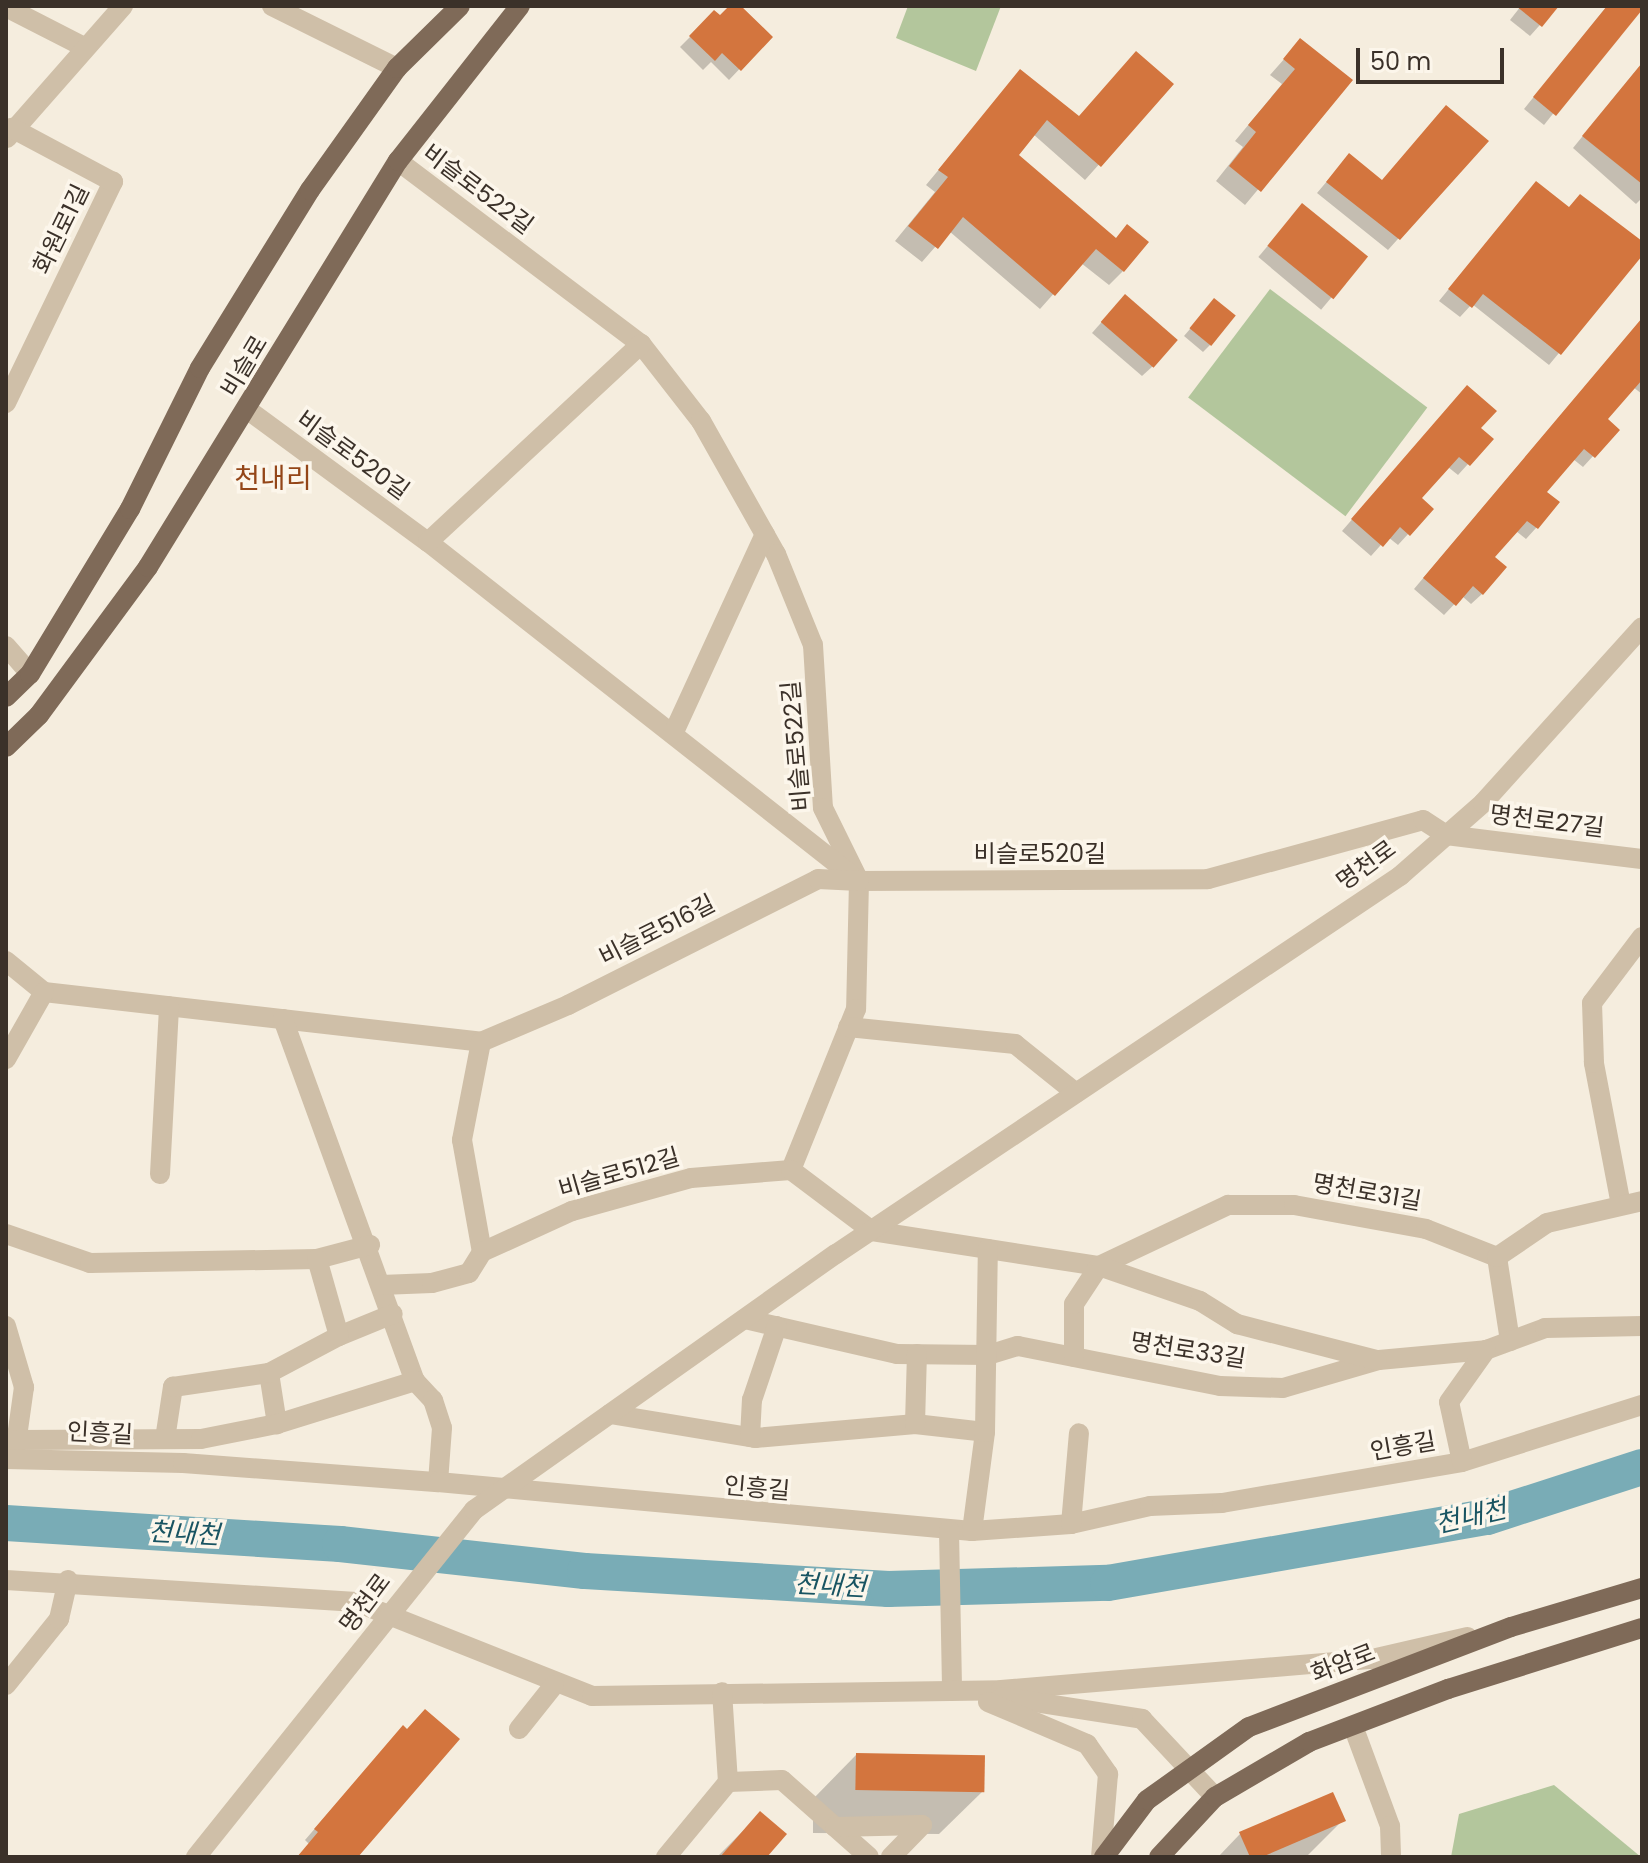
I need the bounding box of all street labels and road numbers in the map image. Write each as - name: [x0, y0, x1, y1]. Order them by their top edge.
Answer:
- street label: 비슬로522길: [417, 138, 539, 240]
- street label: 화원로1길: [27, 180, 95, 278]
- street label: 비슬로: [215, 330, 273, 402]
- street label: 비슬로520길: [291, 404, 415, 506]
- street label: 비슬로522길: [776, 679, 816, 813]
- street label: 명천로27길: [1488, 800, 1606, 842]
- street label: 명천로: [1331, 834, 1401, 896]
- street label: 비슬로520길: [974, 840, 1106, 868]
- street label: 비슬로516길: [594, 888, 720, 972]
- street label: 비슬로512길: [555, 1142, 683, 1204]
- street label: 명천로31길: [1310, 1168, 1424, 1216]
- street label: 명천로33길: [1128, 1327, 1248, 1373]
- street label: 인흥길: [66, 1417, 134, 1449]
- street label: 인흥길: [1368, 1426, 1438, 1466]
- street label: 인흥길: [723, 1471, 791, 1505]
- street label: 명천로: [334, 1568, 396, 1638]
- street label: 화암로: [1307, 1638, 1379, 1688]

